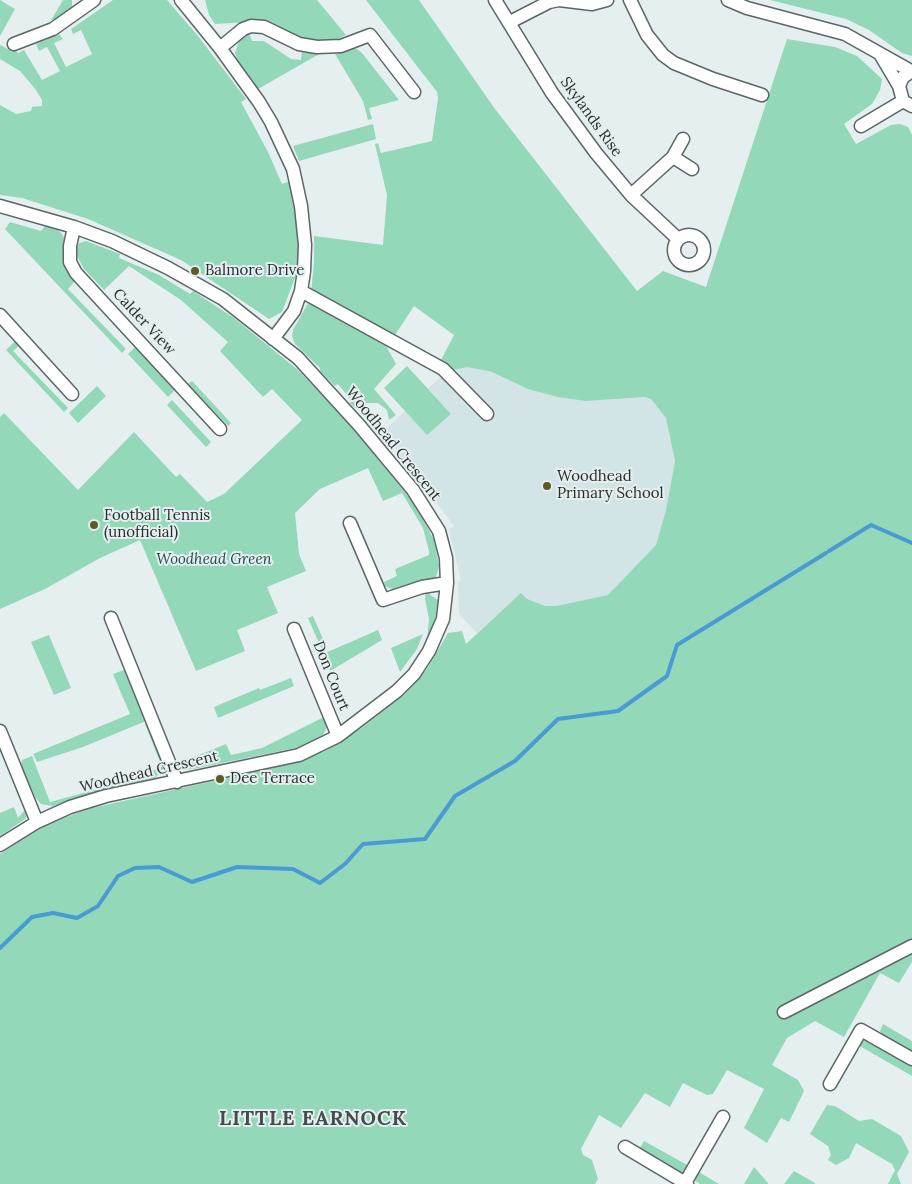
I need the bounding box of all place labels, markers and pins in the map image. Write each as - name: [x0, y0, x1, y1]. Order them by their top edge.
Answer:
- place label: Balmore Drive: [205, 262, 304, 280]
- marker: Balmore Drive: [189, 265, 201, 277]
- place label: Woodhead Primary School: [557, 468, 664, 503]
- marker: Woodhead Primary School: [541, 480, 553, 492]
- place label: Football Tennis (unofficial): [104, 507, 210, 542]
- marker: Football Tennis (unofficial): [88, 519, 100, 531]
- place label: Dee Terrace: [230, 770, 315, 788]
- marker: Dee Terrace: [214, 773, 226, 785]

